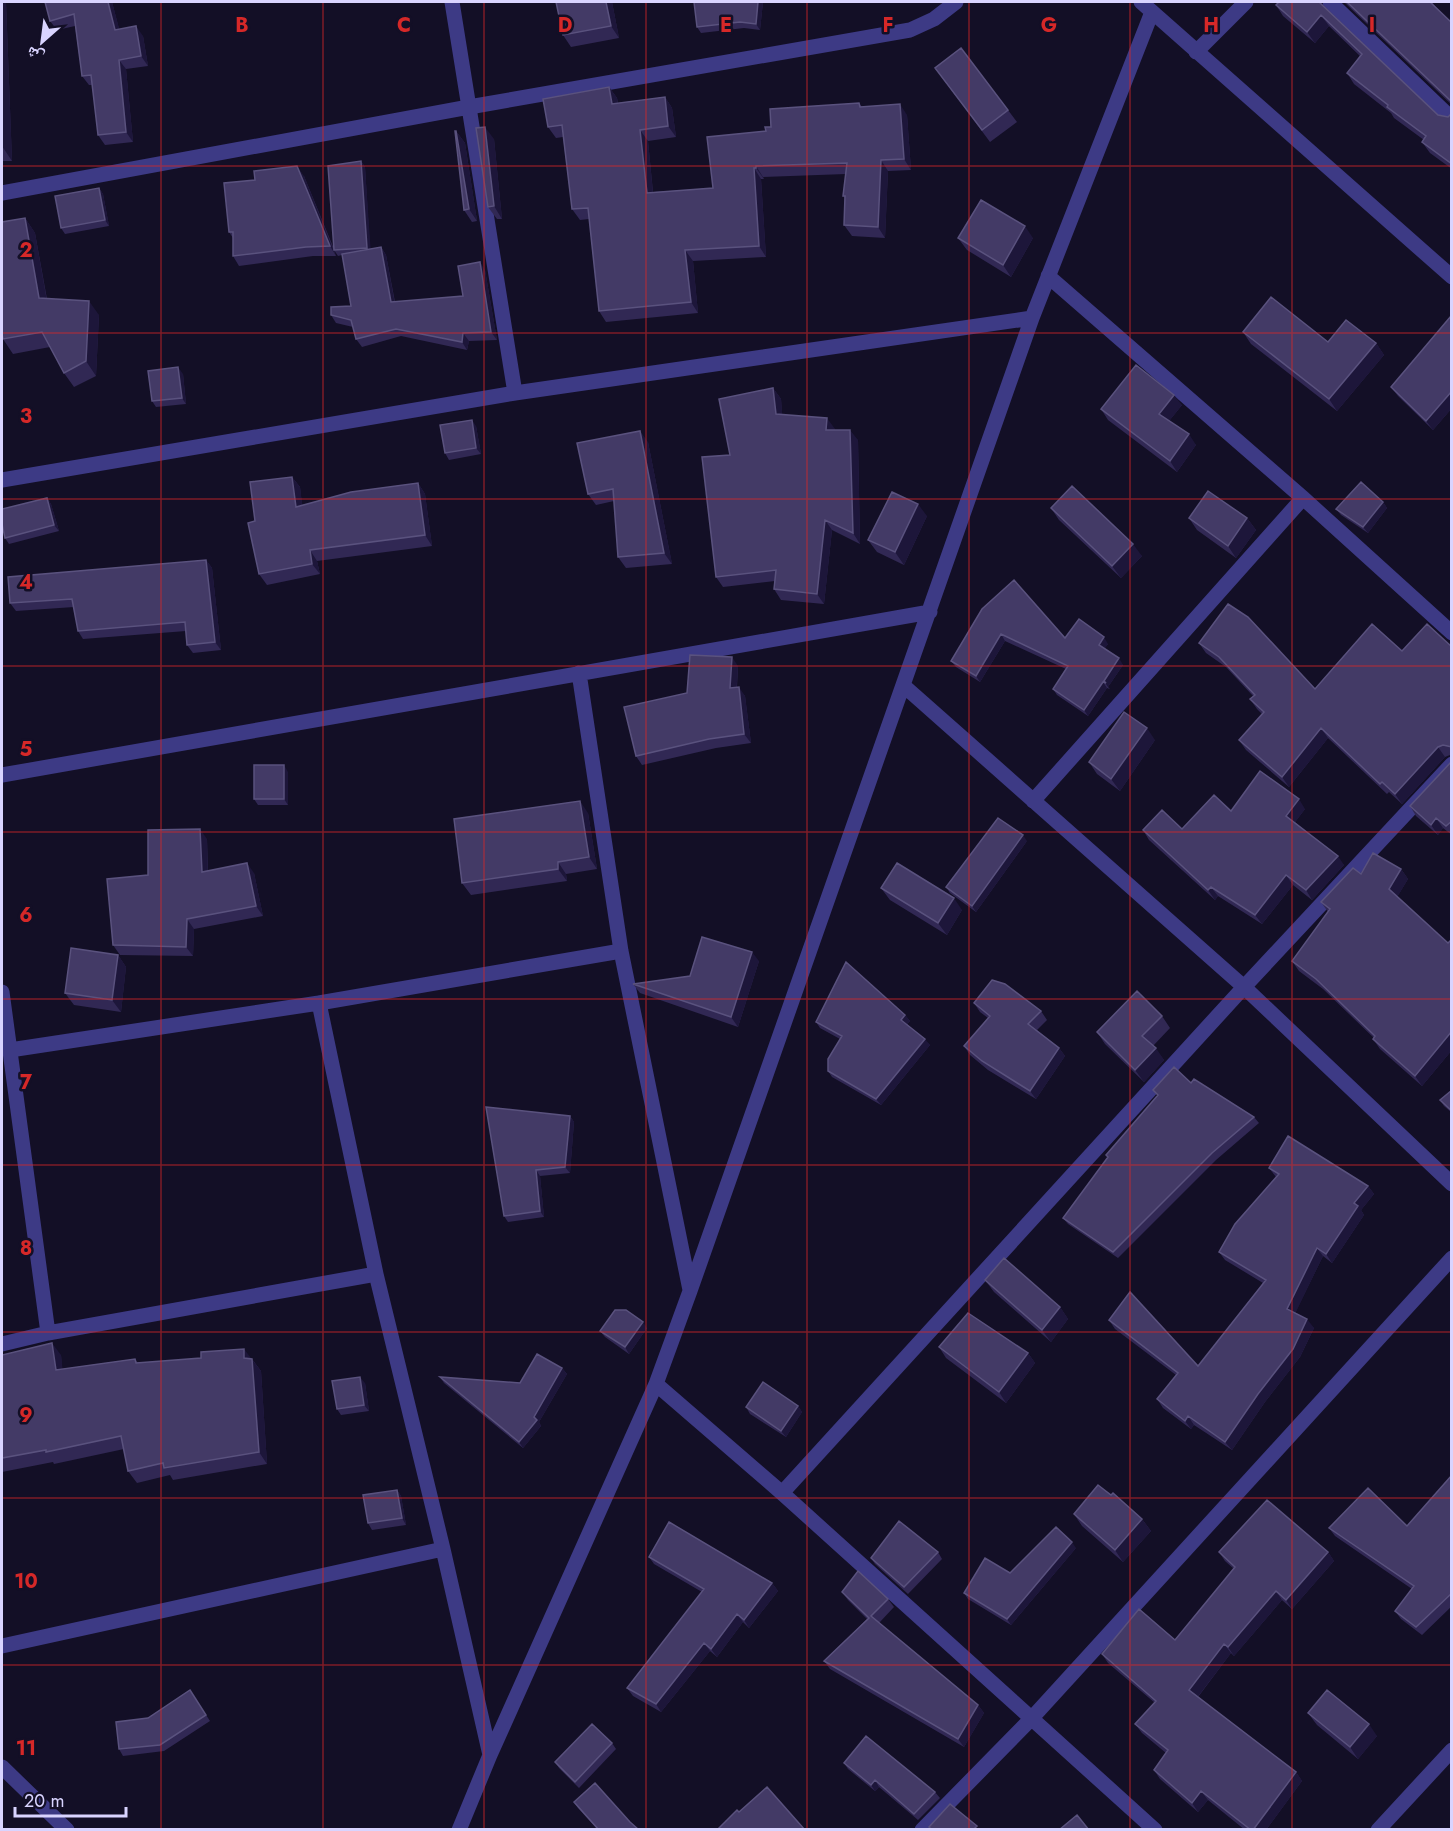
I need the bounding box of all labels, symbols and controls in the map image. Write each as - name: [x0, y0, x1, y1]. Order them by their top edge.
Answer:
- text: B: [235, 11, 249, 40]
- text: C: [397, 11, 411, 40]
- text: D: [558, 11, 572, 40]
- text: E: [720, 11, 732, 40]
- text: F: [882, 11, 894, 40]
- text: G: [1041, 11, 1057, 40]
- text: H: [1203, 11, 1219, 40]
- text: I: [1369, 11, 1375, 40]
- north arrow: [12, 12, 72, 72]
- text: ش: [22, 41, 48, 69]
- text: 2: [19, 236, 33, 265]
- text: 3: [20, 402, 32, 431]
- text: 4: [19, 568, 33, 597]
- text: 5: [20, 735, 33, 764]
- text: 6: [19, 901, 33, 930]
- text: 7: [20, 1068, 33, 1097]
- text: 8: [20, 1234, 32, 1263]
- text: 9: [19, 1401, 33, 1430]
- text: 10: [14, 1567, 38, 1596]
- text: 11: [16, 1734, 36, 1763]
- scale bar: [15, 1780, 126, 1818]
- text: 20 m: [24, 1788, 64, 1814]

